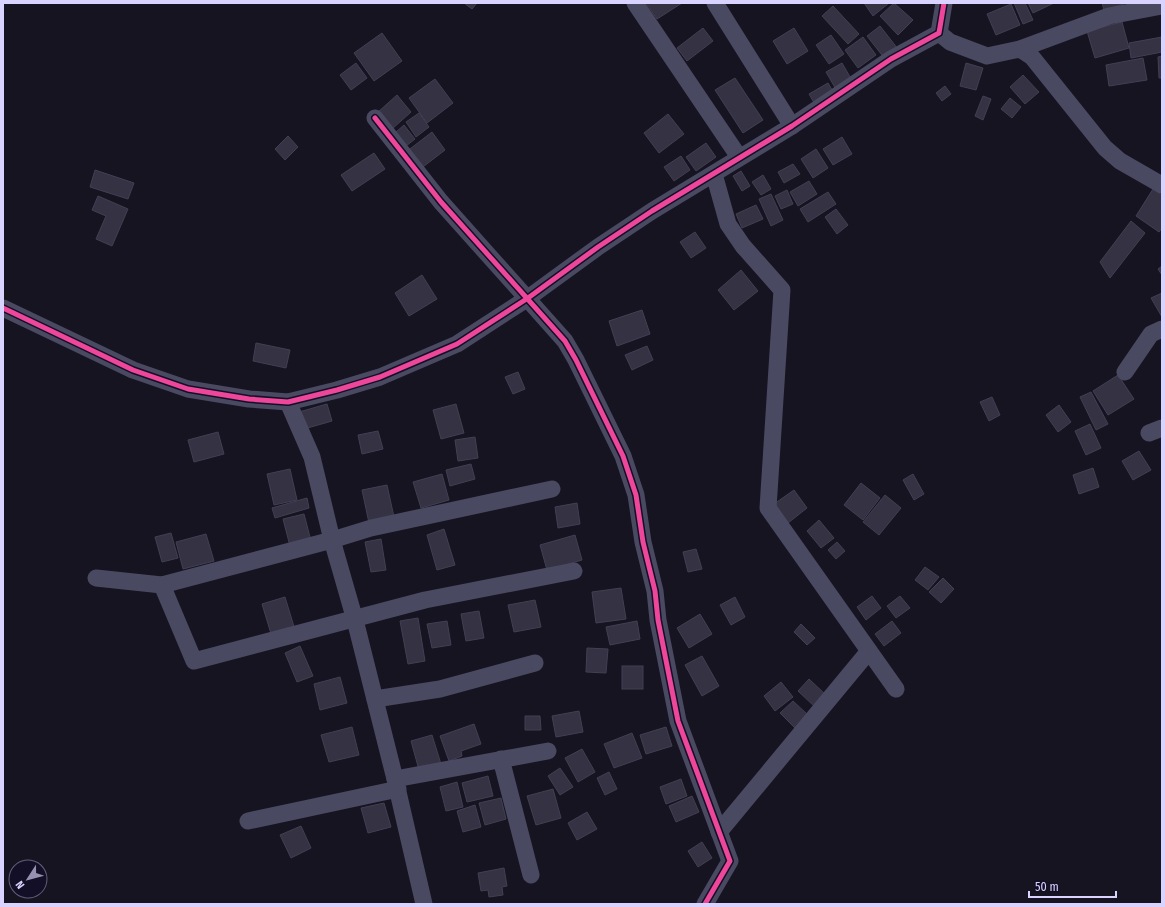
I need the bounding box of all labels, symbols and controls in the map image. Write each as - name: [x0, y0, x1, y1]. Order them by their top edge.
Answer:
- north arrow: [8, 859, 48, 899]
- scale bar: [1029, 873, 1116, 899]
- text: N: [13, 878, 28, 891]
- text: 50 m: [1035, 880, 1059, 894]

